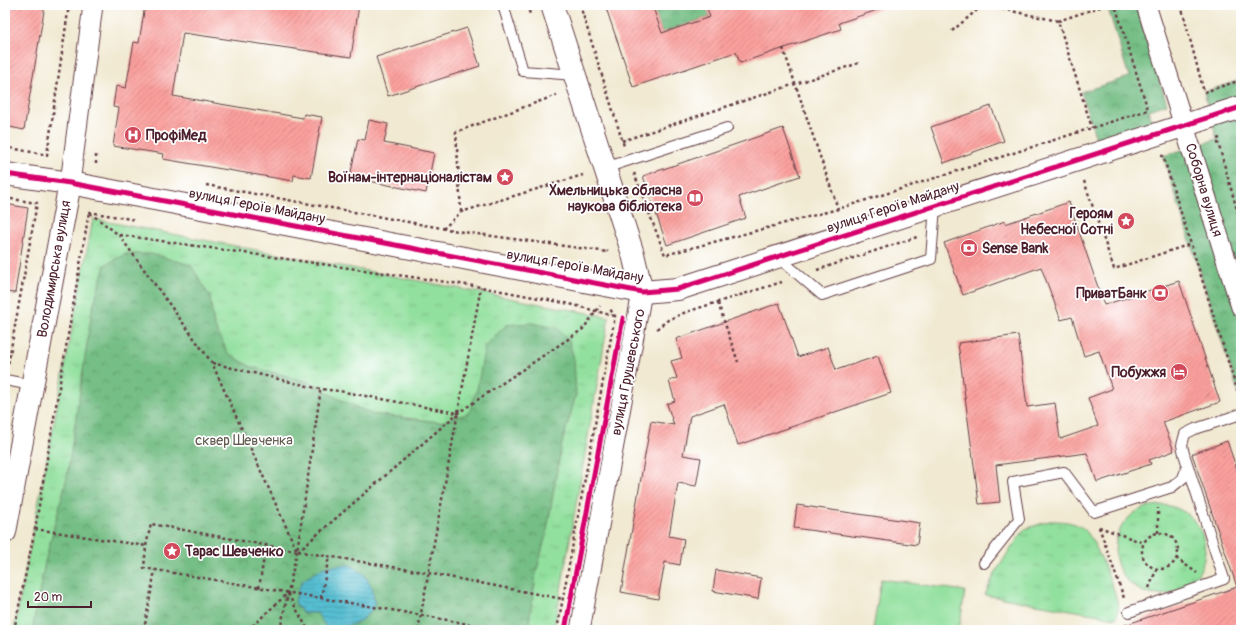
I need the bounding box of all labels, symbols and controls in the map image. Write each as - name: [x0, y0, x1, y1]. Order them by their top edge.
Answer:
- hospital icon: ПрофіМед: [123, 125, 143, 145]
- place label: ПрофіМед: [146, 127, 207, 144]
- street label: Соборна вулиця: [1182, 141, 1226, 239]
- place icon: Воїнам-інтернаціоналістам: [495, 167, 515, 187]
- place label: Воїнам-інтернаціоналістам: [328, 169, 492, 186]
- street label: вулиця Героїв Майдану: [825, 178, 961, 236]
- place label: Хмельницька обласна наукова бібліотека: [549, 182, 682, 215]
- street label: вулиця Героїв Майдану: [187, 184, 327, 228]
- library icon: Хмельницька обласна наукова бібліотека: [685, 188, 705, 208]
- street label: Володимирська вулиця: [34, 199, 74, 339]
- place label: Героям Небесної Сотні: [1020, 205, 1114, 238]
- place icon: Героям Небесної Сотні: [1116, 211, 1136, 231]
- bank icon: Sense Bank: [959, 238, 979, 258]
- place label: Sense Bank: [982, 240, 1049, 257]
- street label: вулиця Героїв Майдану: [505, 246, 645, 286]
- bank icon: ПриватБанк: [1150, 283, 1170, 303]
- place label: ПриватБанк: [1076, 285, 1147, 302]
- street label: вулиця Грушевського: [607, 307, 649, 437]
- hotel icon: Побужжя: [1169, 362, 1189, 382]
- place label: Побужжя: [1112, 364, 1166, 381]
- park label: сквер Шевченка: [195, 432, 293, 449]
- place icon: Тарас Шевченко: [162, 541, 182, 561]
- place label: Тарас Шевченко: [184, 543, 284, 560]
- scale bar: [28, 583, 91, 609]
- text: 20 m: [34, 590, 63, 605]

